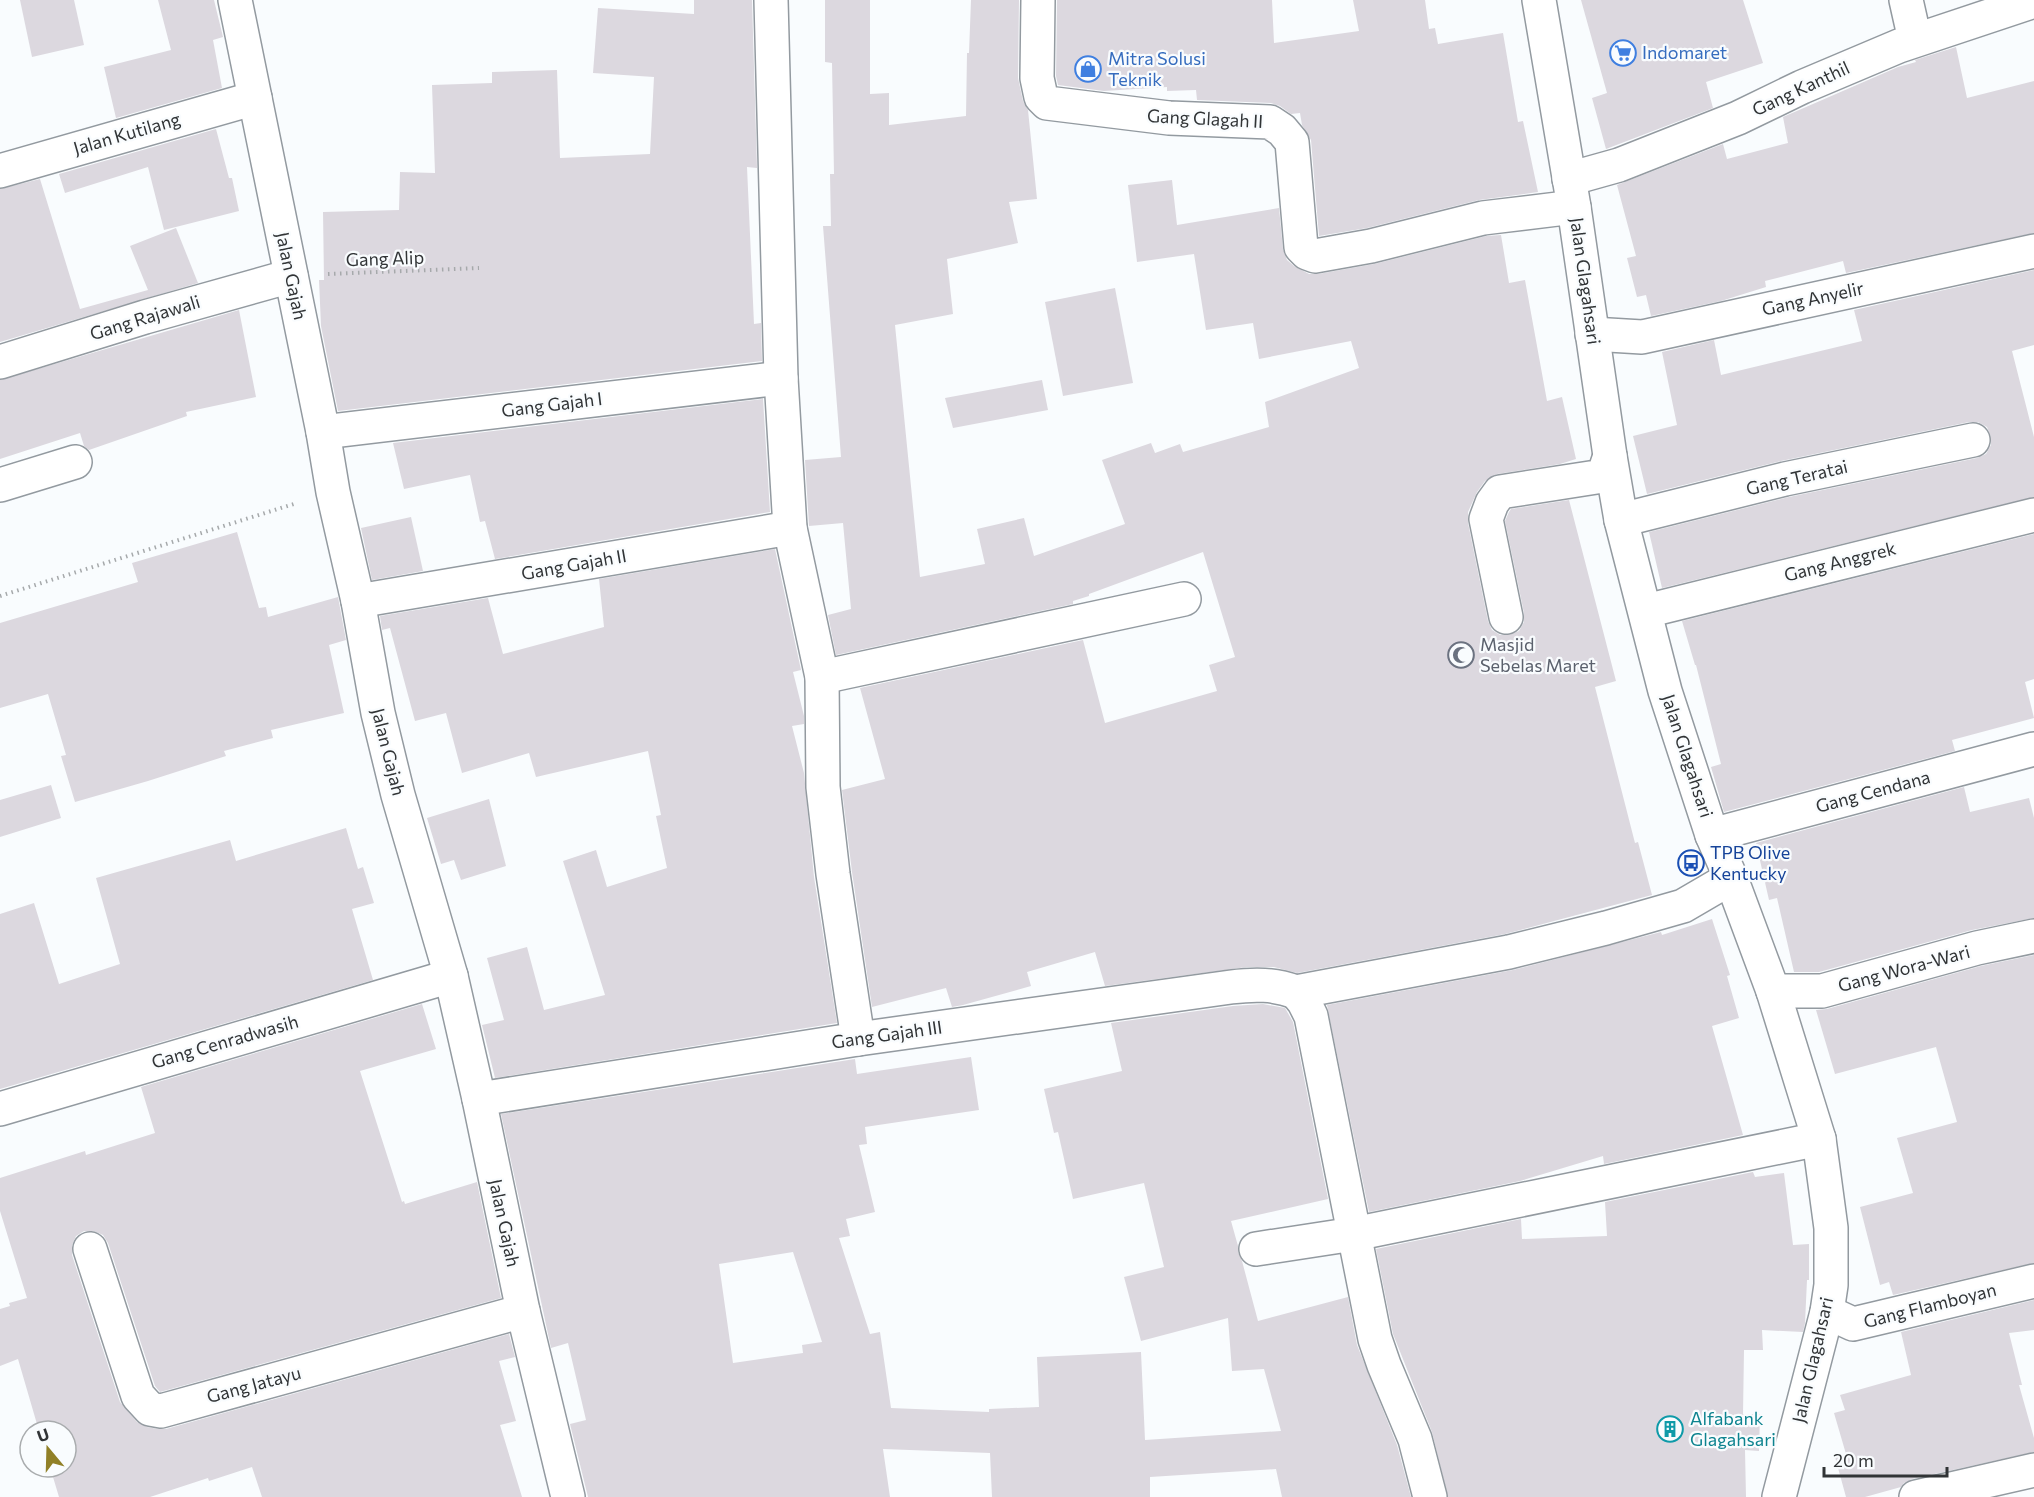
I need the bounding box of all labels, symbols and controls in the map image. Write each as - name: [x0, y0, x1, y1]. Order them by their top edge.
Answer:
- supermarket icon: Indomaret: [1608, 38, 1638, 68]
- place label: Indomaret: [1642, 41, 1727, 63]
- place label: Mitra Solusi Teknik: [1108, 47, 1206, 90]
- shop icon: Mitra Solusi Teknik: [1073, 54, 1103, 84]
- street label: Gang Kanthil: [1748, 56, 1853, 120]
- street label: Gang Glagah II: [1146, 104, 1264, 132]
- street label: Jalan Kutilang: [71, 107, 183, 159]
- street label: Jalan Glagahsari: [1566, 216, 1606, 346]
- street label: Jalan Gajah: [272, 230, 312, 322]
- street label: Gang Alip: [345, 246, 425, 270]
- street label: Gang Anyelir: [1760, 276, 1866, 320]
- street label: Gang Rajawali: [87, 290, 203, 344]
- street label: Gang Gajah I: [500, 387, 604, 421]
- street label: Gang Teratai: [1744, 455, 1850, 499]
- street label: Gang Anggrek: [1782, 536, 1898, 586]
- street label: Gang Gajah II: [519, 544, 628, 584]
- place label: Masjid Sebelas Maret: [1480, 633, 1596, 676]
- mosque icon: Masjid Sebelas Maret: [1446, 640, 1476, 670]
- street label: Jalan Glagahsari: [1658, 691, 1718, 820]
- street label: Jalan Gajah: [367, 706, 410, 798]
- street label: Gang Cendana: [1813, 765, 1932, 817]
- place label: TPB Olive Kentucky: [1710, 841, 1790, 884]
- bus stop icon: TPB Olive Kentucky: [1676, 848, 1706, 878]
- street label: Gang Wora-Wari: [1835, 940, 1972, 996]
- street label: Gang Cenradwasih: [149, 1010, 301, 1073]
- street label: Gang Gajah III: [830, 1015, 944, 1053]
- street label: Jalan Gajah: [485, 1177, 525, 1269]
- street label: Gang Flamboyan: [1861, 1278, 1998, 1332]
- street label: Jalan Glagahsari: [1787, 1295, 1837, 1425]
- street label: Gang Jatayu: [204, 1361, 303, 1407]
- place label: Alfabank Glagahsari: [1690, 1407, 1776, 1450]
- building icon: Alfabank Glagahsari: [1655, 1414, 1685, 1444]
- north arrow: [18, 1419, 78, 1479]
- text: U: [34, 1423, 52, 1445]
- scale bar: [1824, 1440, 1947, 1478]
- text: 20 m: [1833, 1449, 1874, 1471]

